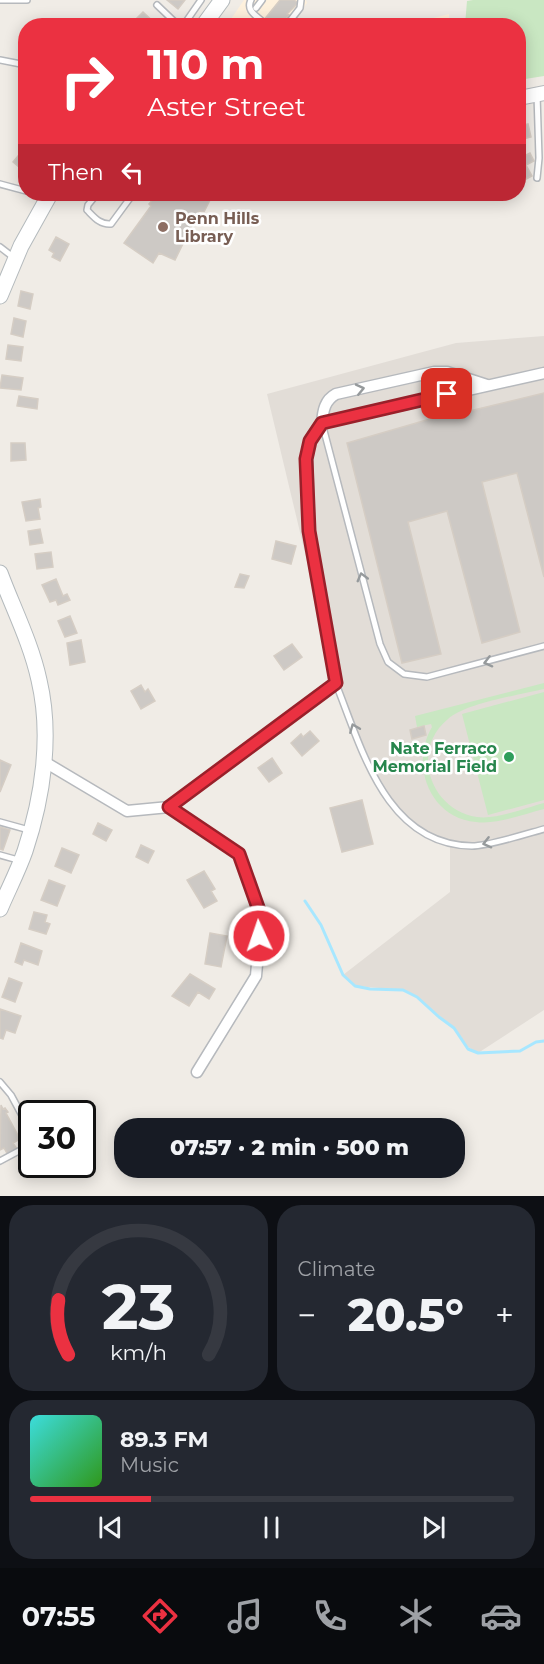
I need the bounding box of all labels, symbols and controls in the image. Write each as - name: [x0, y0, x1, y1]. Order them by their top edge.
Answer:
- text: 110 m: [147, 38, 264, 90]
- icon: right: [48, 42, 126, 120]
- text: Aster Street: [147, 90, 306, 123]
- icon: left: [116, 156, 149, 189]
- text: Then: [48, 159, 104, 186]
- place label: Penn Hills Library: [175, 209, 260, 246]
- marker: Penn Hills Library: [156, 220, 170, 234]
- pin: [421, 368, 472, 419]
- icon: arrive: [430, 377, 463, 410]
- one-way arrow: [355, 383, 365, 396]
- one-way arrow: [357, 572, 370, 582]
- one-way arrow: [483, 654, 493, 667]
- one-way arrow: [349, 723, 361, 734]
- place label: Nate Ferraco Memorial Field: [372, 739, 497, 776]
- marker: Nate Ferraco Memorial Field: [502, 750, 516, 764]
- one-way arrow: [482, 836, 492, 849]
- position arrow: [227, 904, 291, 968]
- speed limit sign: 30: [18, 1100, 96, 1178]
- text: 07:57 · 2 min · 500 m: [170, 1134, 409, 1161]
- text: Climate: [298, 1257, 375, 1281]
- text: 23: [101, 1269, 175, 1345]
- text: 20.5°: [348, 1287, 464, 1342]
- text: −: [298, 1295, 316, 1335]
- text: +: [495, 1295, 514, 1335]
- text: km/h: [110, 1339, 167, 1365]
- text: 89.3 FM: [120, 1426, 209, 1453]
- text: Music: [120, 1453, 179, 1477]
- icon: previous: [94, 1511, 127, 1544]
- icon: pause: [255, 1511, 288, 1544]
- icon: next: [417, 1511, 450, 1544]
- icon: directions: [139, 1595, 181, 1637]
- icon: music: [224, 1595, 266, 1637]
- icon: phone: [309, 1595, 351, 1637]
- icon: climate: [395, 1595, 437, 1637]
- icon: car: [480, 1595, 522, 1637]
- text: 07:55: [22, 1600, 95, 1633]

